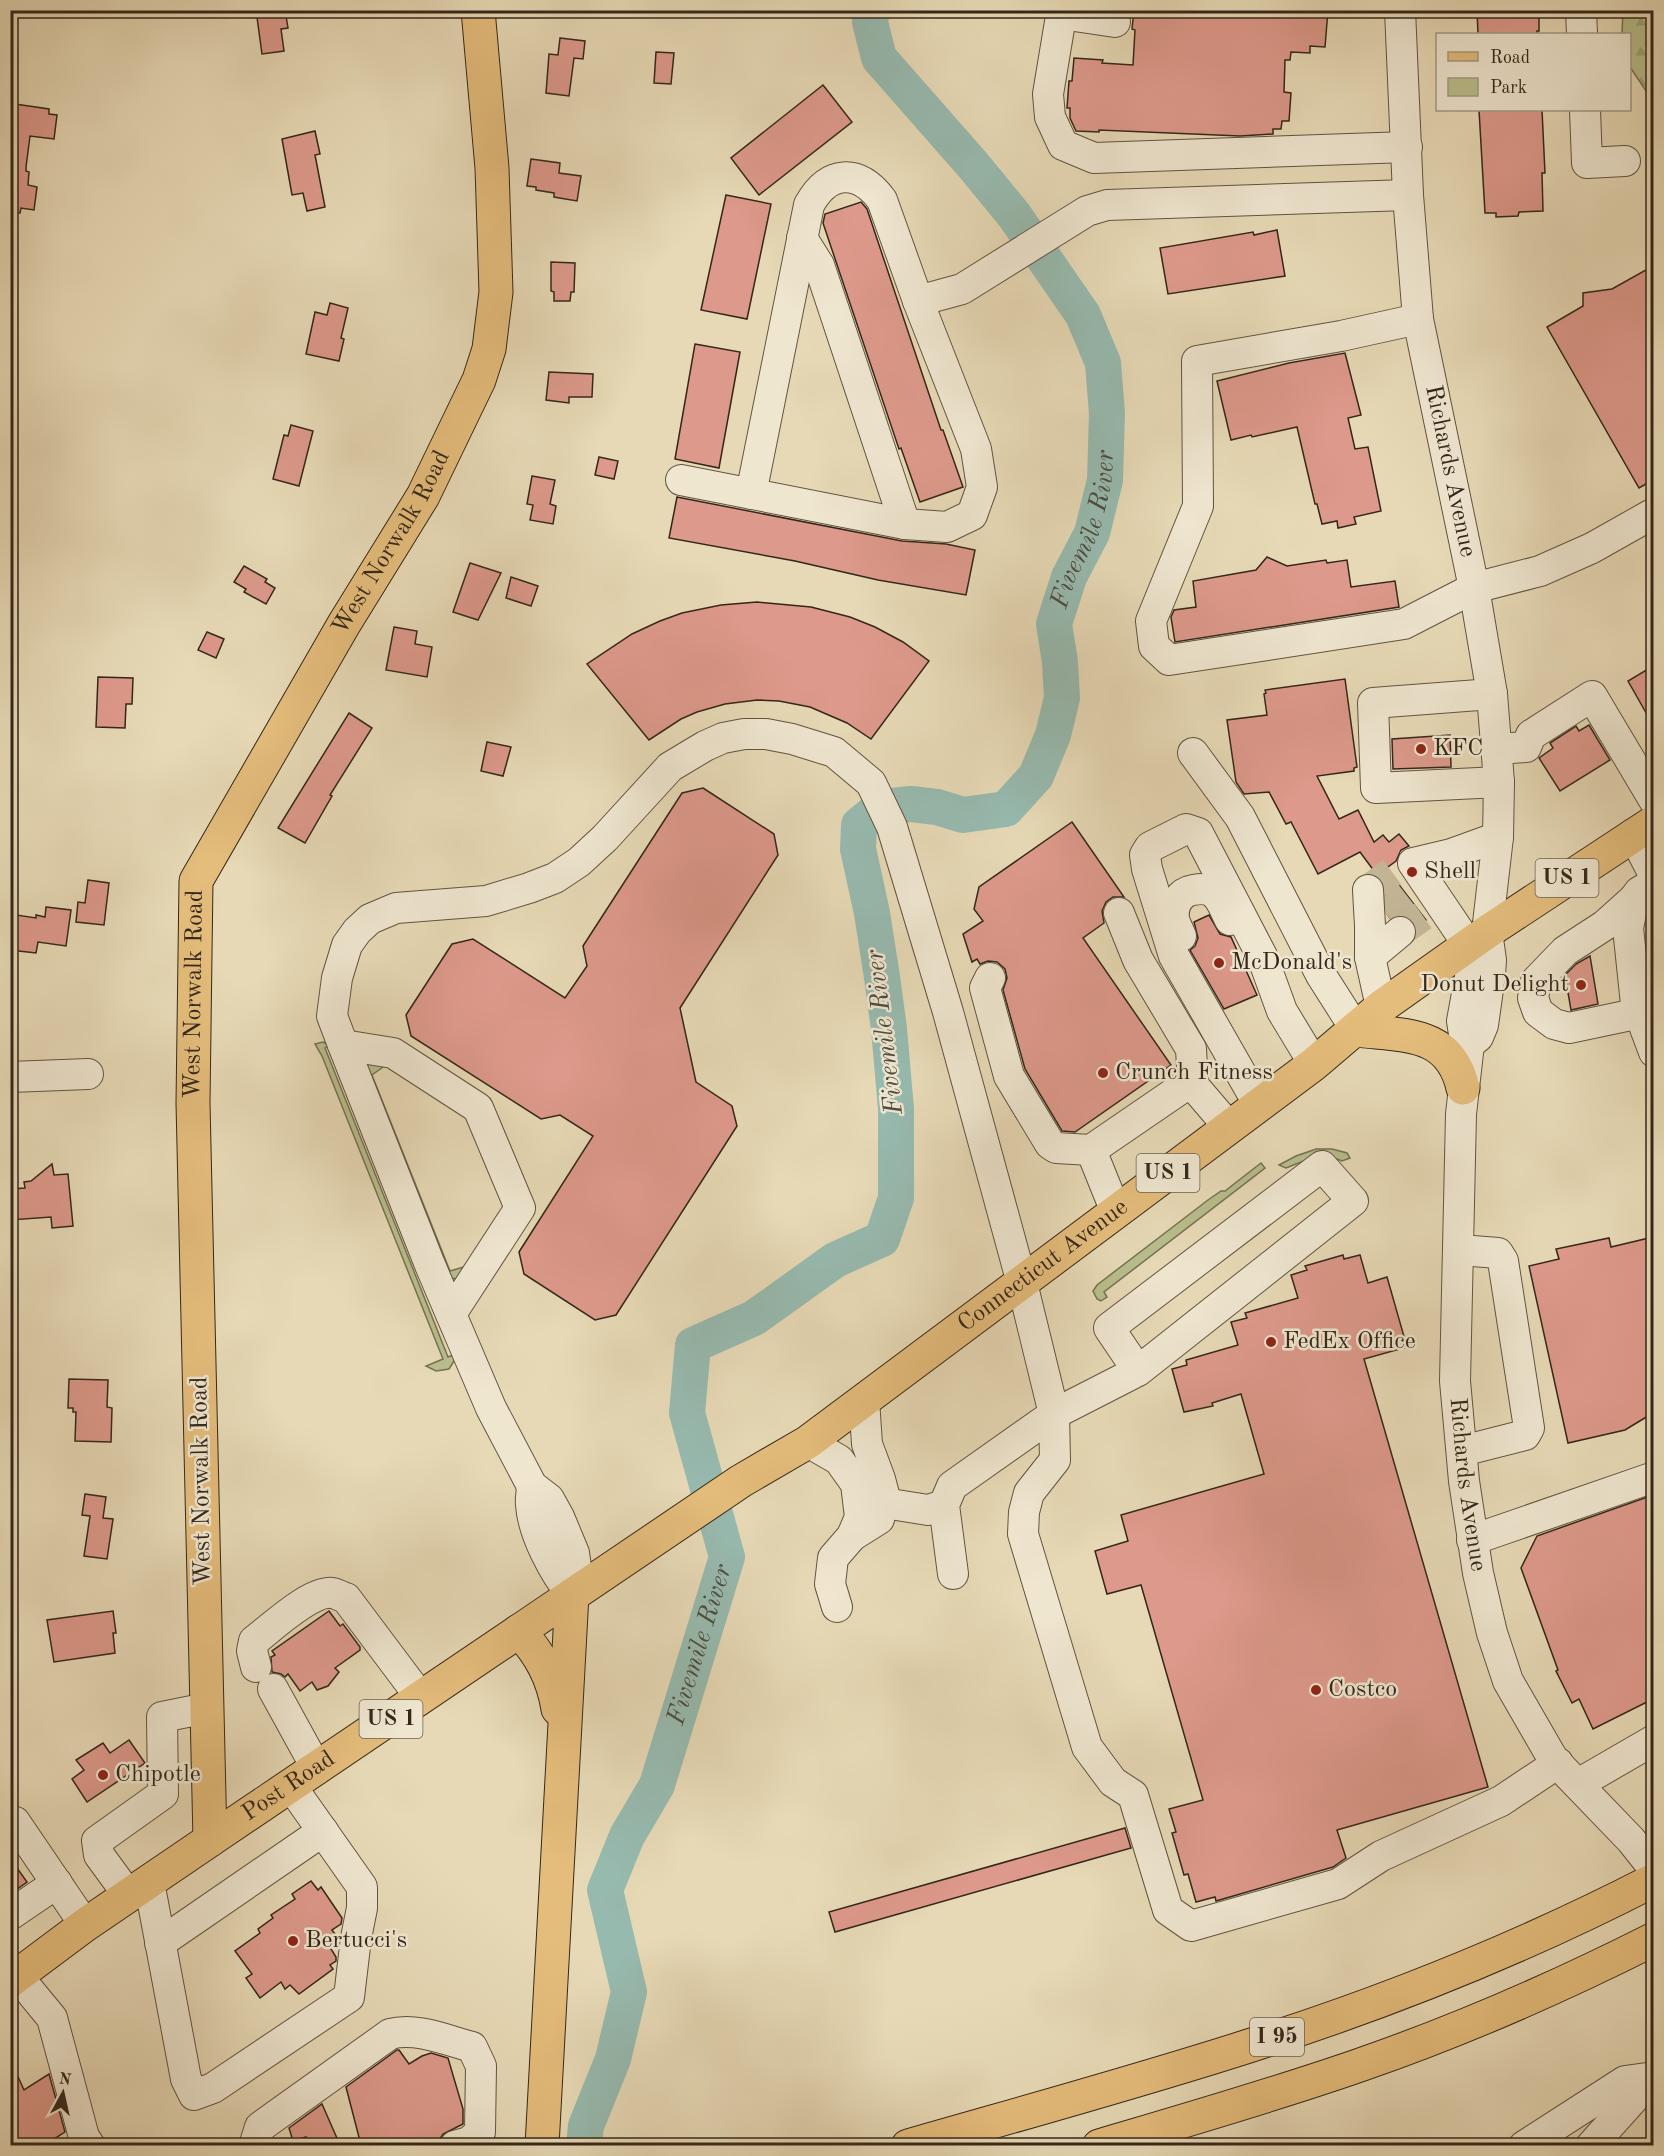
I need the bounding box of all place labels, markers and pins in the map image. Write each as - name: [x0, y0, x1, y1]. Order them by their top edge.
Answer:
- place label: KFC: [1433, 737, 1483, 761]
- marker: KFC: [1414, 742, 1428, 756]
- place label: Shell: [1424, 860, 1476, 884]
- marker: Shell: [1405, 865, 1419, 879]
- place label: McDonald's: [1231, 951, 1352, 975]
- marker: McDonald's: [1212, 956, 1226, 970]
- place label: Donut Delight: [1420, 973, 1569, 997]
- marker: Donut Delight: [1574, 978, 1588, 992]
- place label: Crunch Fitness: [1115, 1061, 1273, 1085]
- marker: Crunch Fitness: [1096, 1066, 1110, 1080]
- place label: FedEx Office: [1283, 1330, 1416, 1354]
- marker: FedEx Office: [1264, 1335, 1278, 1349]
- place label: Costco: [1328, 1678, 1397, 1702]
- marker: Costco: [1309, 1683, 1323, 1697]
- place label: Chipotle: [115, 1763, 201, 1787]
- marker: Chipotle: [96, 1768, 110, 1782]
- place label: Bertucci's: [305, 1929, 407, 1953]
- marker: Bertucci's: [286, 1934, 300, 1948]

